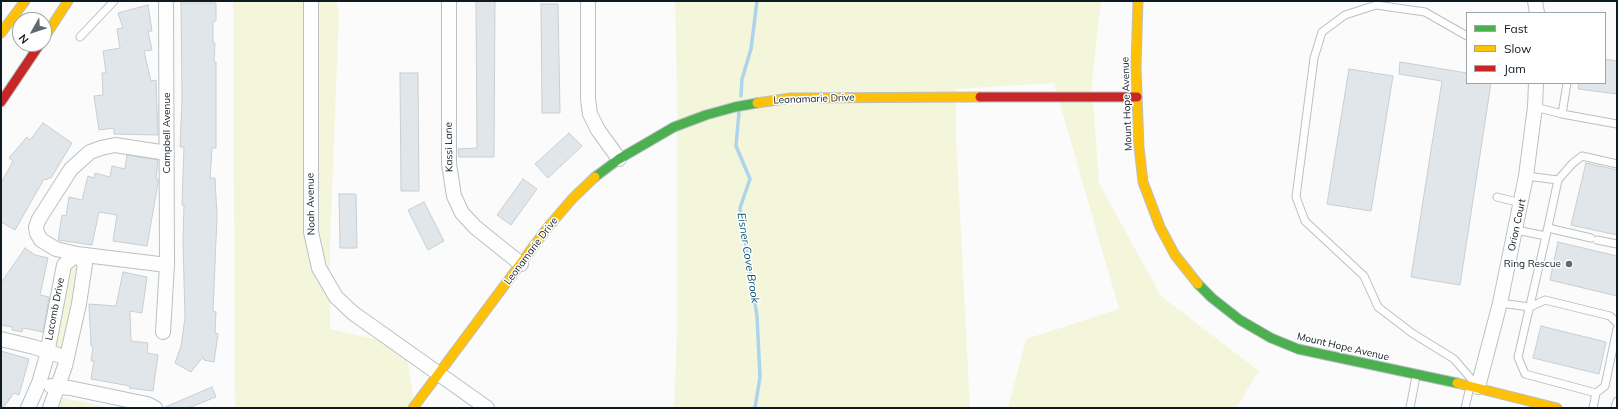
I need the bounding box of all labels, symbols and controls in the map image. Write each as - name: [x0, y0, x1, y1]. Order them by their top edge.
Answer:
- north arrow: [12, 12, 52, 52]
- legend: [1466, 12, 1606, 84]
- text: Fast: [1504, 21, 1528, 36]
- text: N: [15, 31, 32, 47]
- text: Slow: [1504, 41, 1532, 56]
- street label: Mount Hope Avenue: [1119, 57, 1135, 151]
- text: Jam: [1504, 61, 1526, 76]
- street label: Campbell Avenue: [161, 92, 173, 174]
- street label: Leonamarie Drive: [773, 92, 855, 106]
- street label: Kassi Lane: [443, 122, 455, 172]
- street label: Noah Avenue: [304, 173, 318, 235]
- street label: Orion Court: [1506, 198, 1528, 252]
- water label: Eisner Cove Brook: [734, 212, 762, 304]
- street label: Leonamarie Drive: [502, 215, 560, 287]
- place label: Ring Rescue: [1504, 258, 1561, 270]
- marker: Ring Rescue: [1564, 259, 1574, 269]
- street label: Lacomb Drive: [43, 277, 67, 341]
- street label: Mount Hope Avenue: [1296, 331, 1390, 363]

